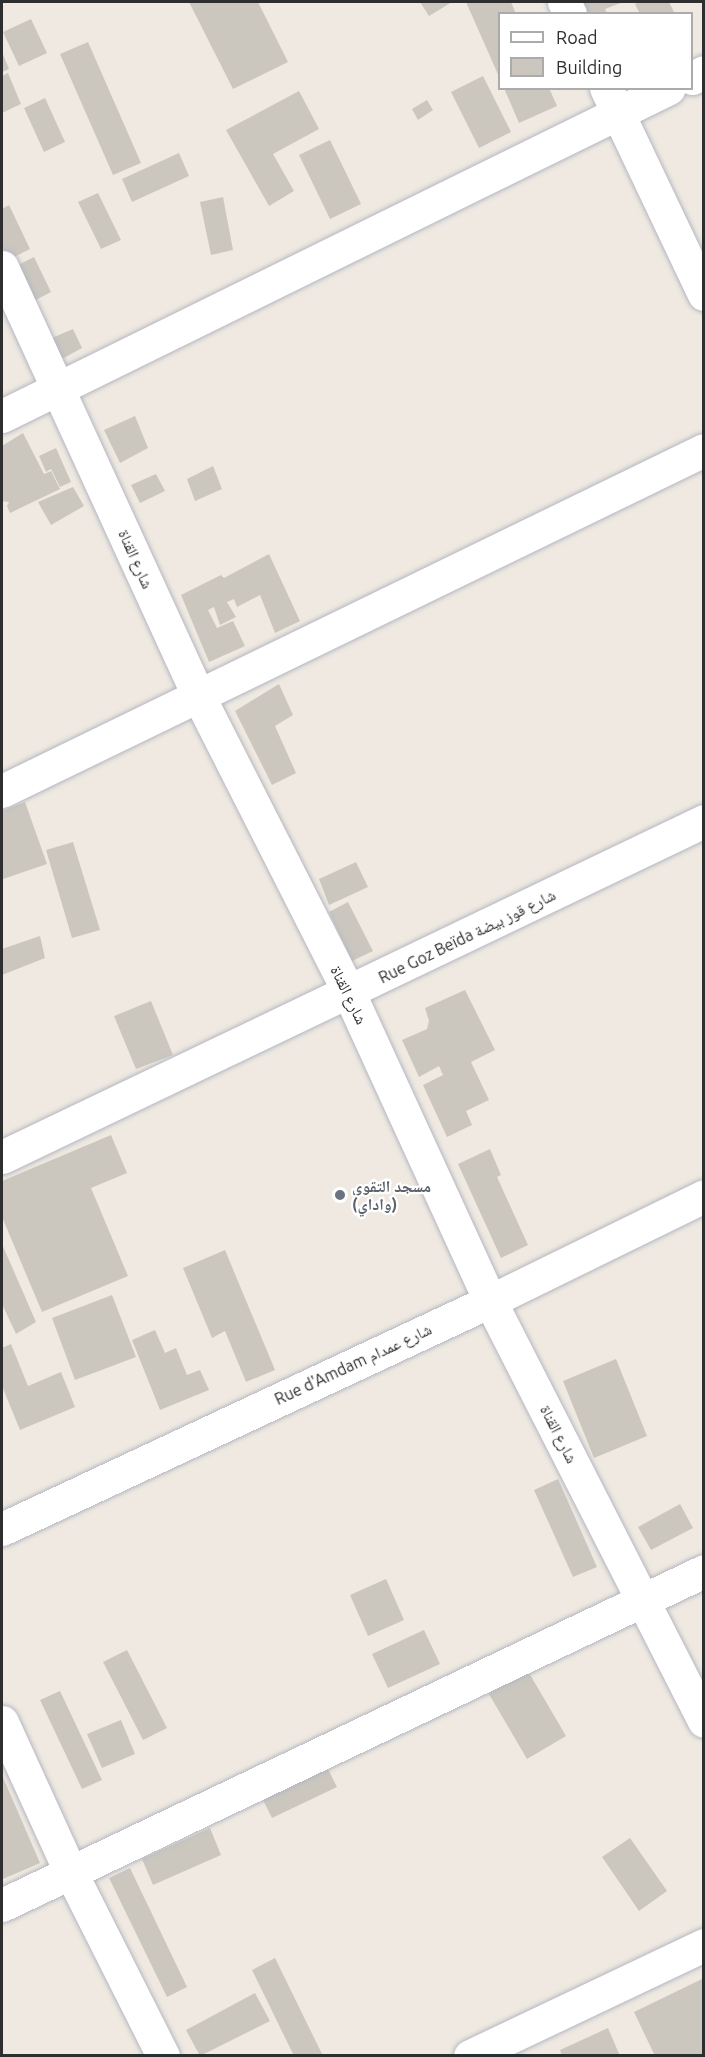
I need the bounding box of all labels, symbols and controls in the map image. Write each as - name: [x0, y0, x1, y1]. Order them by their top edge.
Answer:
- legend: [498, 12, 693, 90]
- text: Road: [556, 27, 598, 47]
- text: Building: [556, 57, 622, 77]
- street label: شارع القناة: [114, 526, 158, 592]
- street label: Rue Goz Beïda شارع قوز بيضة: [375, 885, 559, 987]
- street label: شارع القناة: [327, 963, 371, 1027]
- place label: مسجد التقوى (واداي): [352, 1176, 431, 1214]
- marker: مسجد التقوى (واداي): [333, 1188, 347, 1202]
- street label: Rue d'Amdam شارع عمدام: [271, 1319, 435, 1409]
- street label: شارع القناة: [536, 1402, 582, 1466]

